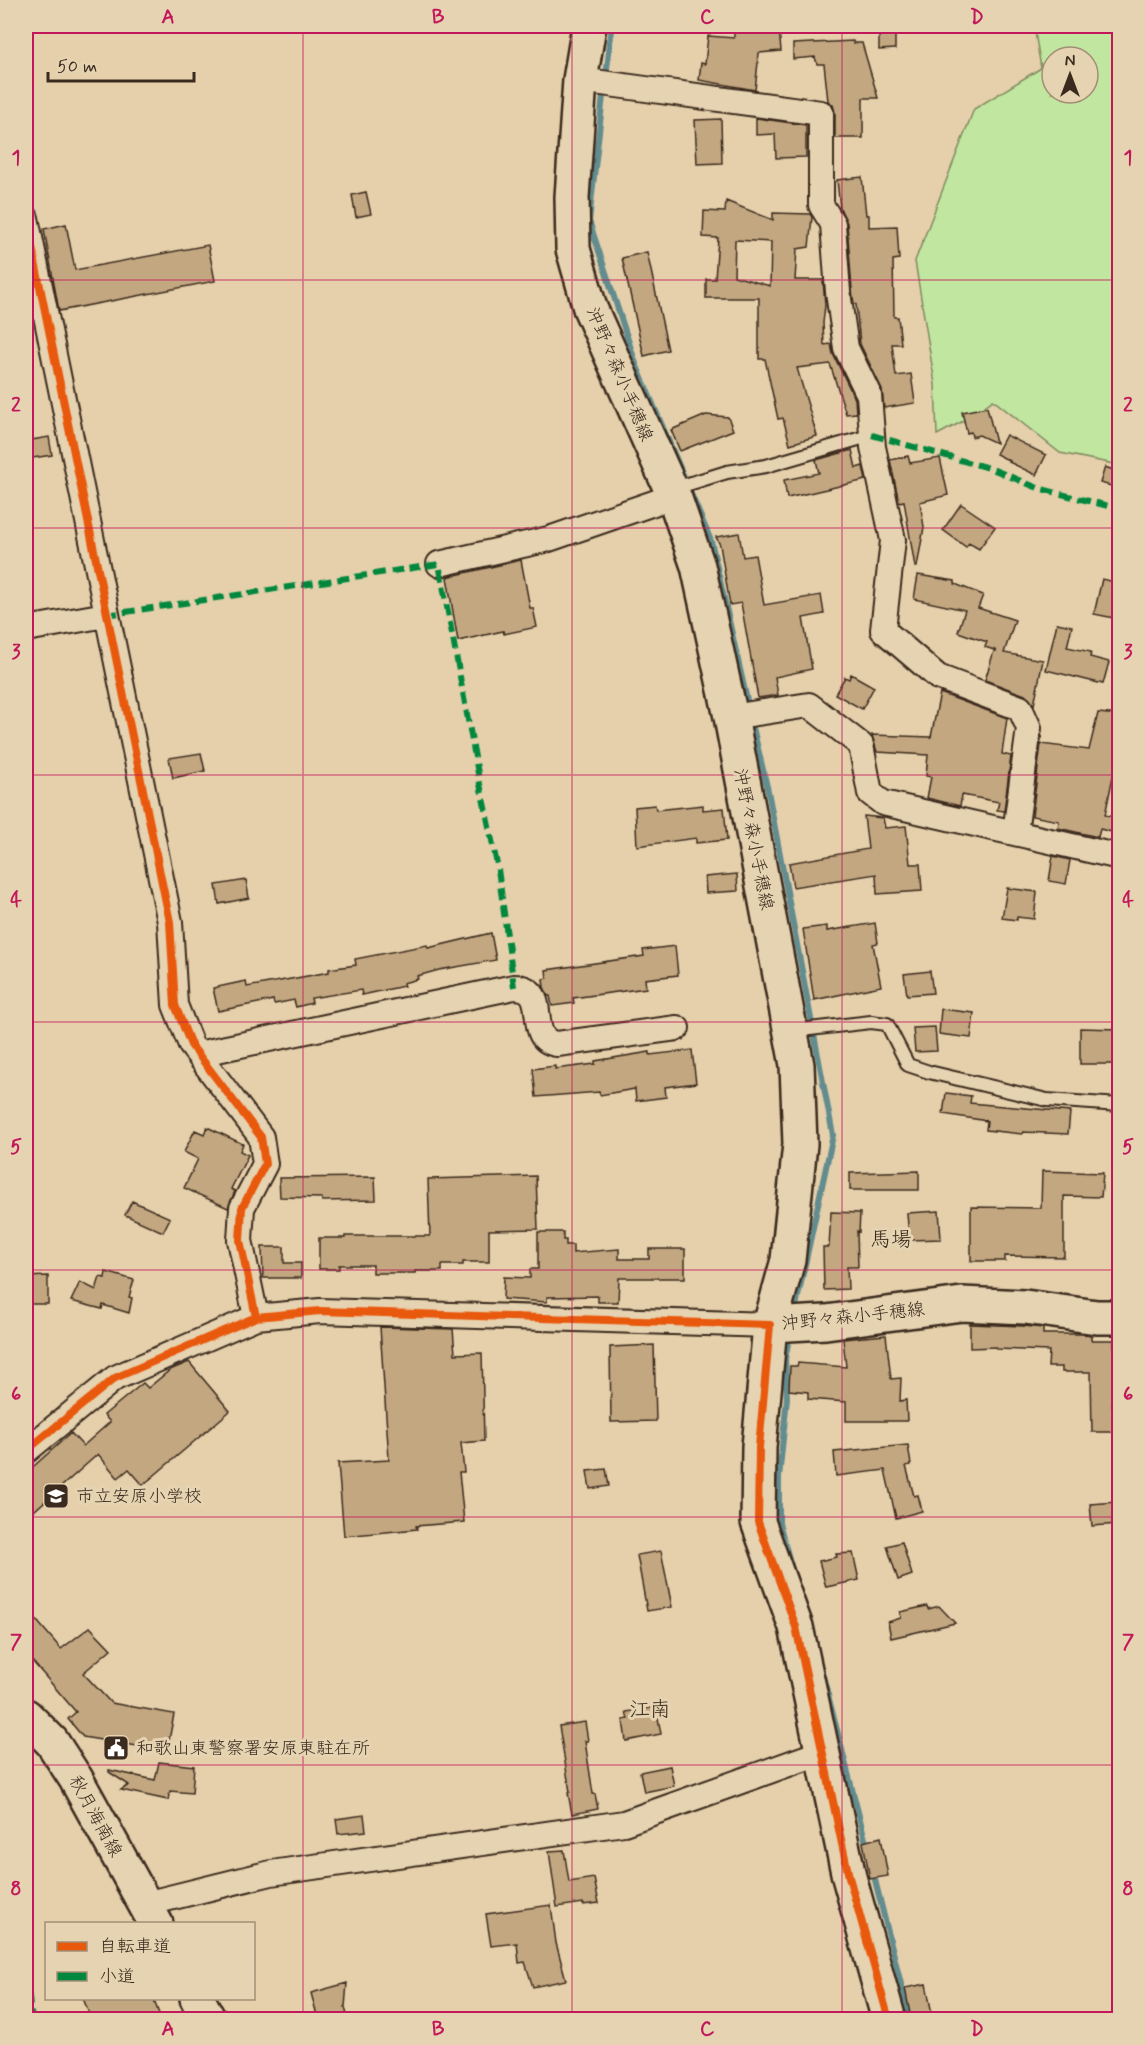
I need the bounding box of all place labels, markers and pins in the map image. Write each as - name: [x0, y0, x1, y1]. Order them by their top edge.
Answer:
- school or university icon: 市立安原小学校: [41, 1481, 71, 1511]
- place label: 市立安原小学校: [76, 1485, 202, 1509]
- public building icon: 和歌山東警察署安原東駐在所: [101, 1733, 131, 1763]
- place label: 和歌山東警察署安原東駐在所: [136, 1737, 370, 1761]

